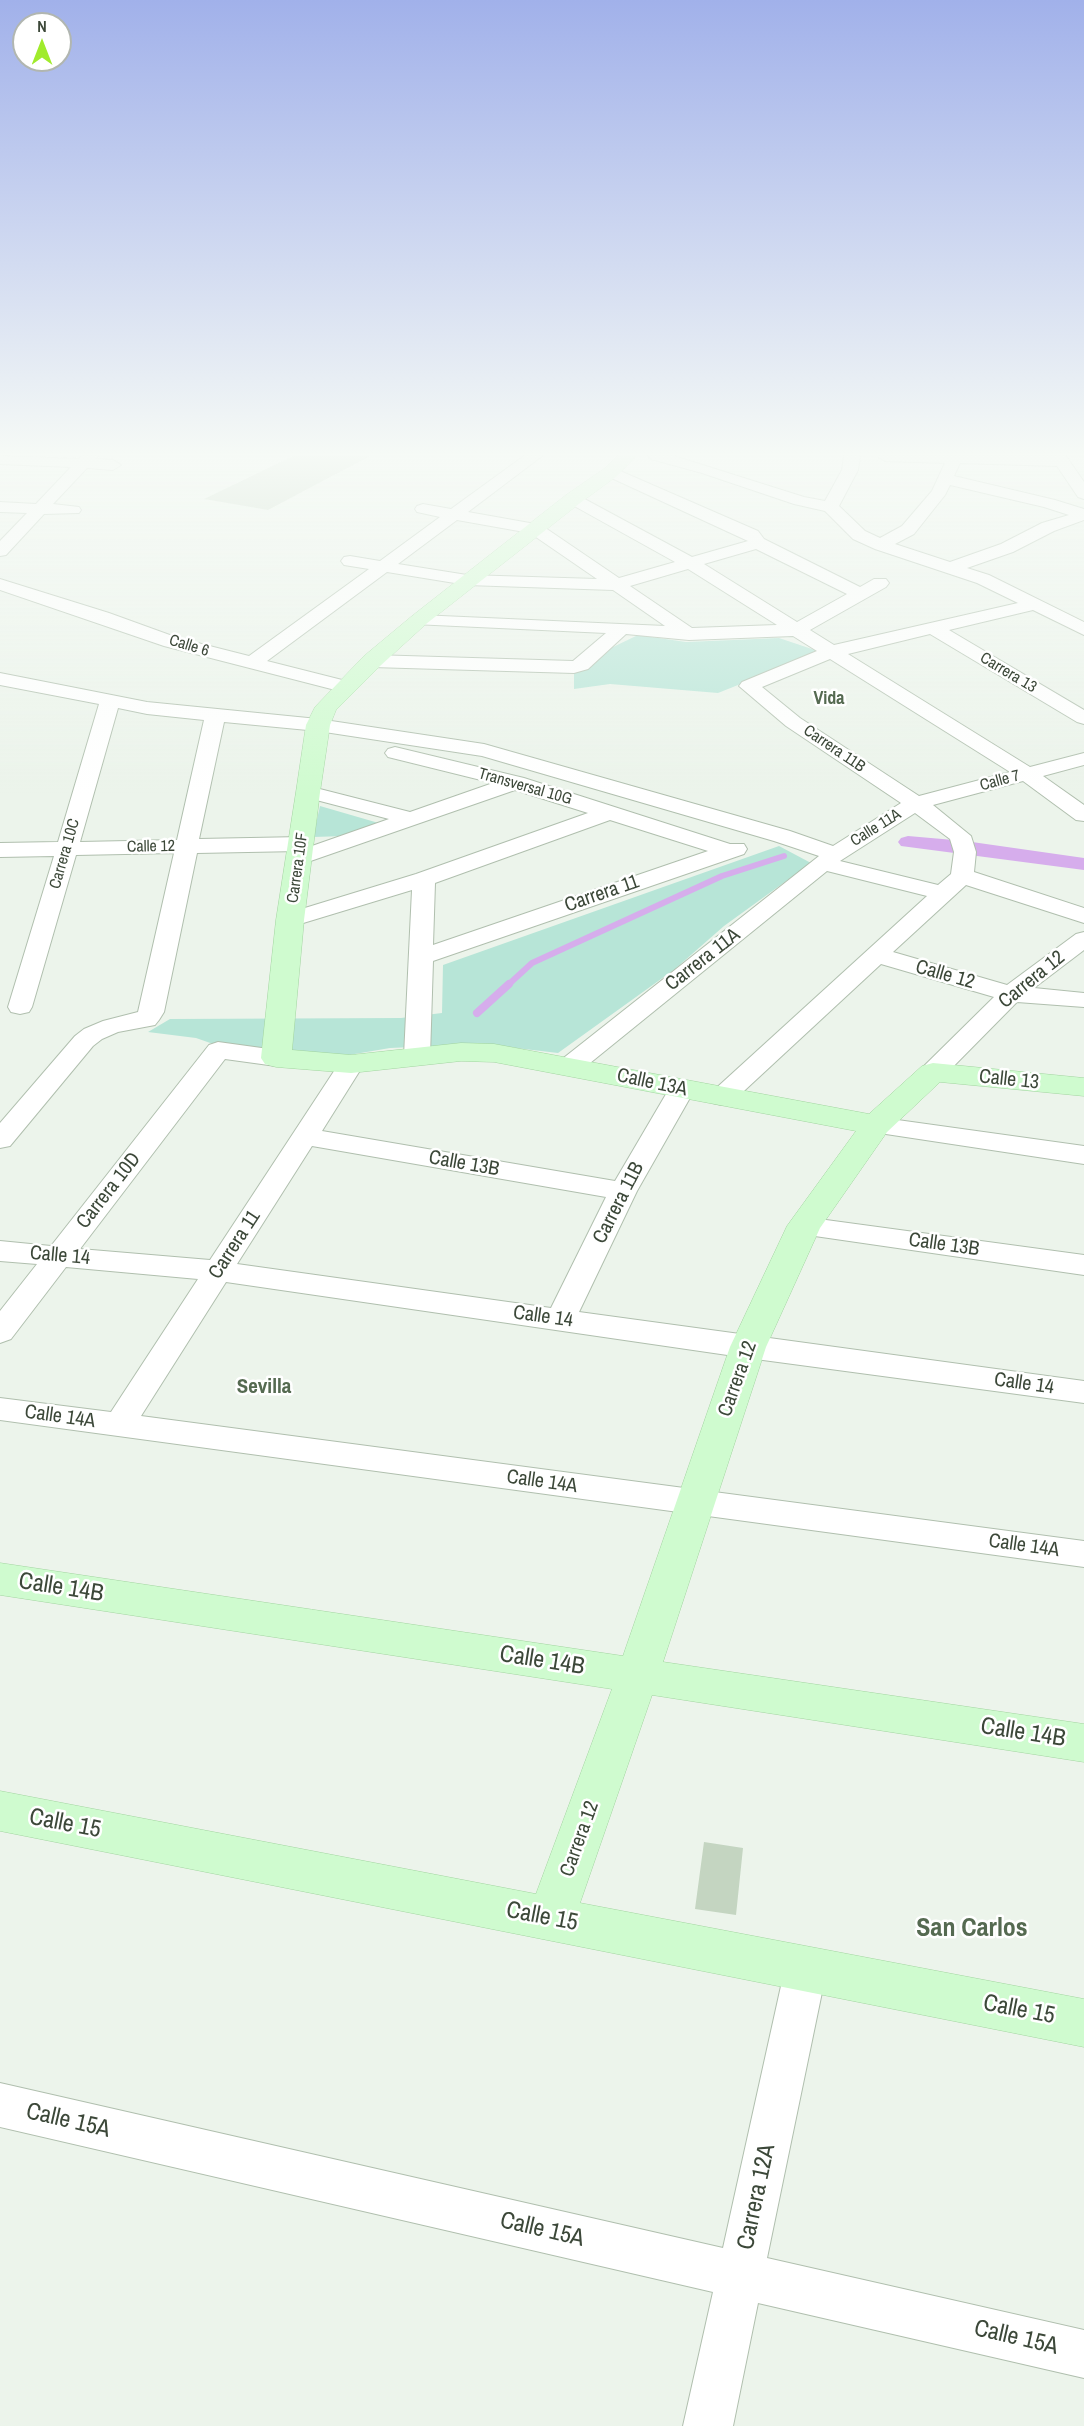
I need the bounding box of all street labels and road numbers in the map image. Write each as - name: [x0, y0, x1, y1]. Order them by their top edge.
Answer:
- street label: Calle 6: [167, 631, 211, 661]
- street label: Carrera 13: [976, 649, 1040, 697]
- street label: Carrera 11B: [799, 721, 869, 777]
- street label: Transversal 10G: [476, 764, 574, 810]
- street label: Calle 7: [978, 766, 1022, 796]
- street label: Calle 11A: [847, 805, 905, 851]
- street label: Carrera 10C: [46, 817, 84, 891]
- street label: Carrera 10F: [284, 832, 312, 904]
- street label: Calle 12: [127, 837, 175, 857]
- street label: Carrera 11: [562, 870, 642, 918]
- street label: Carrera 11A: [661, 923, 745, 997]
- street label: Carrera 12: [994, 946, 1070, 1014]
- street label: Calle 12: [913, 955, 977, 995]
- street label: Calle 13A: [615, 1064, 689, 1102]
- street label: Calle 13: [978, 1065, 1040, 1095]
- street label: Calle 13B: [427, 1146, 501, 1182]
- street label: Carrera 10D: [72, 1148, 146, 1234]
- street label: Carrera 11B: [588, 1158, 650, 1248]
- street label: Carrera 11: [204, 1206, 266, 1284]
- street label: Calle 13B: [907, 1228, 981, 1262]
- street label: Calle 14: [29, 1241, 91, 1271]
- street label: Calle 14: [512, 1301, 574, 1333]
- street label: Carrera 12: [713, 1338, 763, 1420]
- street label: Calle 14: [993, 1368, 1055, 1400]
- street label: Calle 14A: [23, 1400, 97, 1434]
- street label: Calle 14A: [505, 1465, 579, 1499]
- street label: Calle 14A: [987, 1529, 1061, 1563]
- street label: Calle 14B: [17, 1567, 105, 1609]
- street label: Calle 14B: [498, 1640, 586, 1682]
- street label: Calle 14B: [979, 1712, 1067, 1754]
- street label: Carrera 12: [555, 1798, 605, 1880]
- street label: Calle 15: [27, 1803, 103, 1845]
- street label: Calle 15: [504, 1896, 580, 1938]
- street label: Calle 15: [981, 1989, 1057, 2031]
- street label: Calle 15A: [23, 2097, 113, 2145]
- street label: Carrera 12A: [732, 2142, 782, 2252]
- street label: Calle 15A: [497, 2206, 587, 2254]
- street label: Calle 15A: [971, 2314, 1061, 2362]

